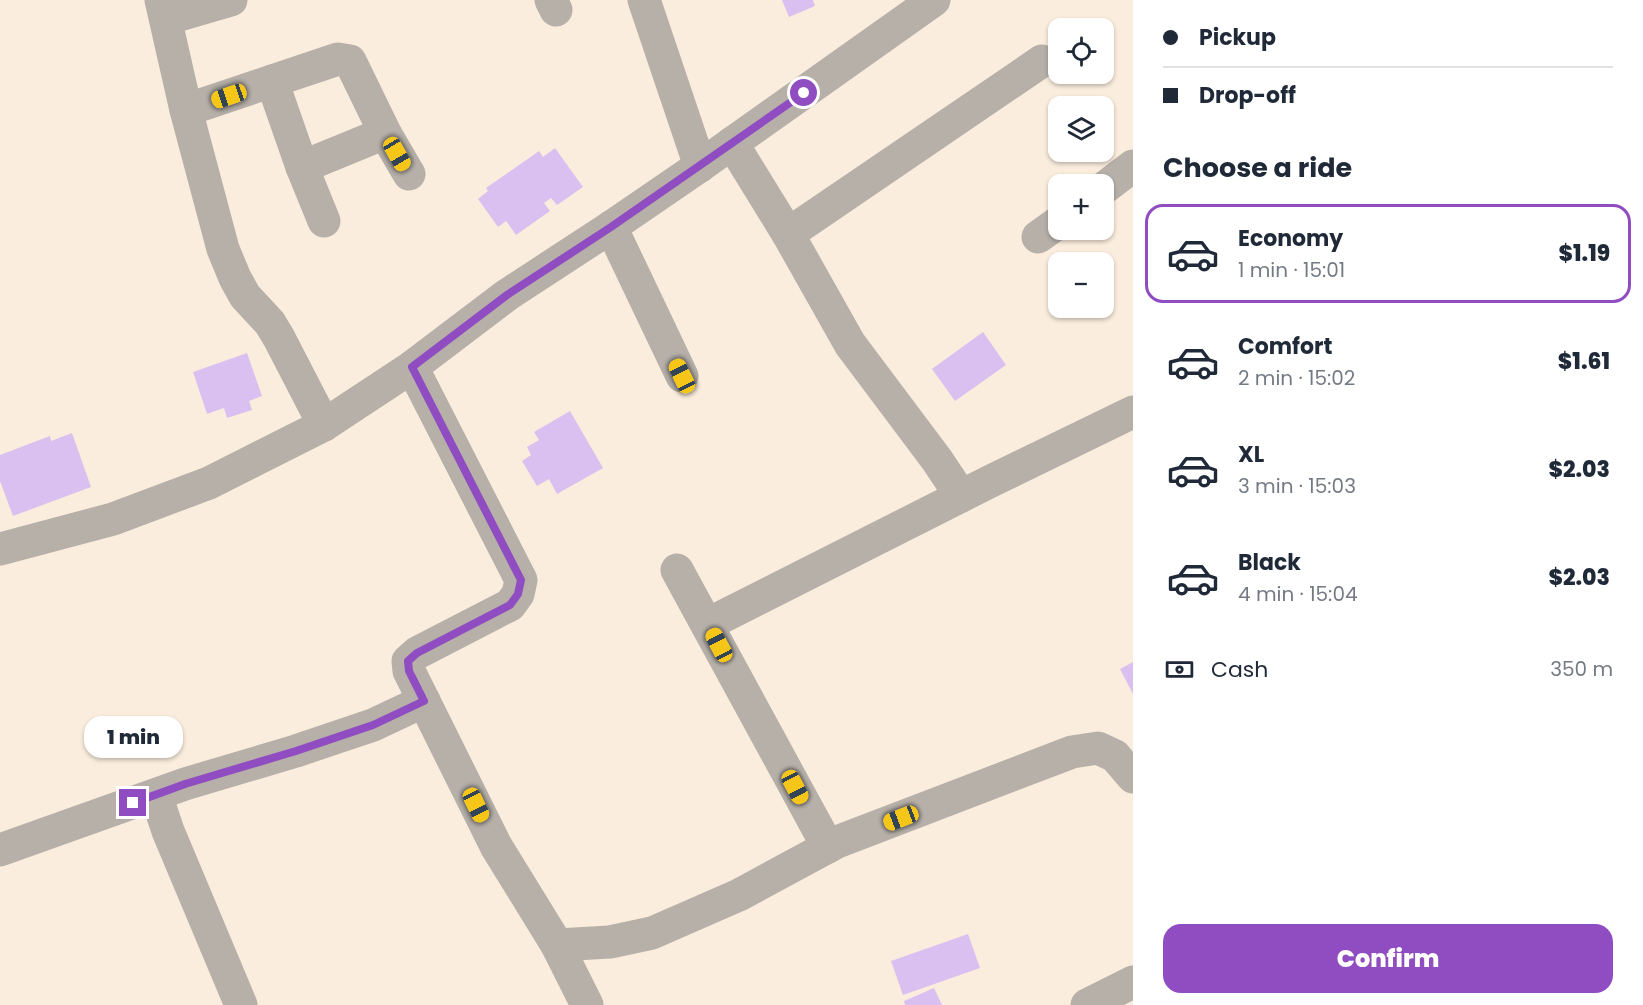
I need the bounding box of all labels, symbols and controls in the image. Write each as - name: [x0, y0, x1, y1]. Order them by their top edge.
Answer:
- map controls: [1048, 18, 1114, 318]
- button: locate: [1048, 18, 1114, 84]
- text: Pickup: [1199, 22, 1276, 53]
- route start: [790, 79, 817, 106]
- text: Drop-off: [1199, 80, 1296, 111]
- car: [209, 82, 249, 110]
- button: layers: [1048, 96, 1114, 162]
- car: [380, 134, 414, 174]
- text: Choose a ride: [1163, 149, 1352, 186]
- button: +: [1048, 174, 1114, 240]
- text: Economy: [1238, 223, 1343, 254]
- icon: car: [1166, 227, 1220, 281]
- text: $1.19: [1558, 238, 1610, 269]
- button: −: [1048, 252, 1114, 318]
- text: 1 min · 15:01: [1238, 256, 1345, 284]
- text: Comfort: [1238, 331, 1332, 362]
- icon: car: [1166, 335, 1220, 389]
- text: $1.61: [1558, 346, 1610, 377]
- car: [666, 356, 698, 396]
- text: 2 min · 15:02: [1238, 364, 1355, 392]
- text: XL: [1238, 439, 1264, 470]
- icon: car: [1166, 443, 1220, 497]
- text: $2.03: [1548, 454, 1610, 485]
- text: 3 min · 15:03: [1238, 472, 1356, 500]
- text: Black: [1238, 547, 1301, 578]
- icon: car: [1166, 551, 1220, 605]
- text: $2.03: [1548, 562, 1610, 593]
- text: 4 min · 15:04: [1238, 580, 1358, 608]
- car: [703, 625, 735, 665]
- icon: cash: [1163, 653, 1196, 686]
- text: Cash: [1211, 654, 1268, 685]
- text: 350 m: [1550, 655, 1613, 683]
- callout: 1 min: [84, 716, 182, 758]
- text: 1 min: [107, 723, 160, 751]
- car: [779, 767, 811, 807]
- car: [460, 785, 492, 825]
- route end: [119, 789, 146, 816]
- car: [881, 803, 921, 833]
- button: Confirm: [1163, 924, 1613, 993]

